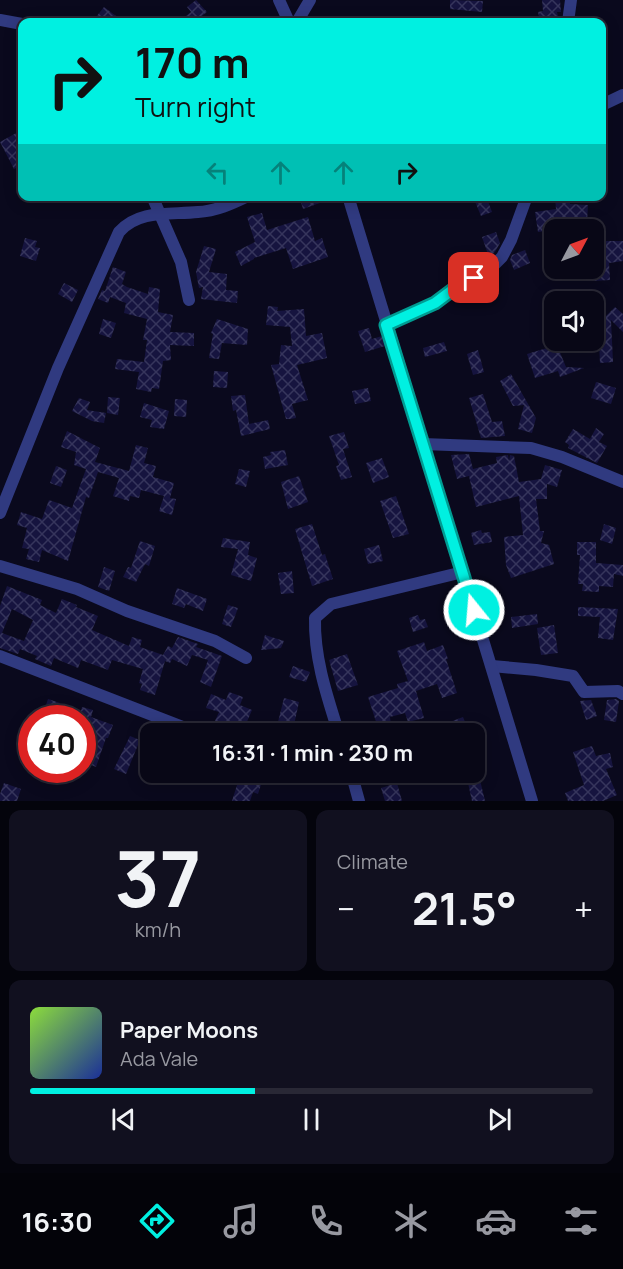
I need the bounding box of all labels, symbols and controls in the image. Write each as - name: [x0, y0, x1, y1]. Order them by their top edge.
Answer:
- text: 170 m: [135, 33, 250, 91]
- icon: right: [36, 42, 114, 120]
- text: Turn right: [135, 88, 256, 125]
- icon: left: [201, 156, 234, 189]
- icon: ahead: [264, 156, 297, 189]
- icon: ahead: [327, 156, 360, 189]
- icon: right: [390, 156, 423, 189]
- north arrow: [544, 219, 604, 279]
- map controls: [544, 219, 604, 351]
- pin: [448, 252, 499, 303]
- icon: arrive: [457, 261, 490, 294]
- button: sound: [544, 291, 604, 351]
- position arrow: [442, 578, 506, 642]
- speed limit sign: 40: [18, 705, 96, 783]
- text: 16:31 · 1 min · 230 m: [212, 738, 413, 768]
- text: 37: [115, 824, 201, 930]
- text: Climate: [337, 848, 408, 875]
- text: 21.5°: [412, 877, 517, 939]
- text: −: [337, 886, 355, 931]
- text: +: [574, 886, 593, 931]
- text: km/h: [135, 916, 181, 943]
- text: Paper Moons: [120, 1015, 258, 1045]
- text: Ada Vale: [120, 1045, 198, 1072]
- icon: previous: [107, 1103, 140, 1136]
- icon: pause: [295, 1103, 328, 1136]
- icon: next: [483, 1103, 516, 1136]
- icon: directions: [136, 1200, 178, 1242]
- icon: music: [220, 1200, 262, 1242]
- icon: phone: [305, 1200, 347, 1242]
- icon: climate: [390, 1200, 432, 1242]
- icon: car: [475, 1200, 517, 1242]
- icon: filters: [560, 1200, 602, 1242]
- text: 16:30: [21, 1203, 93, 1240]

